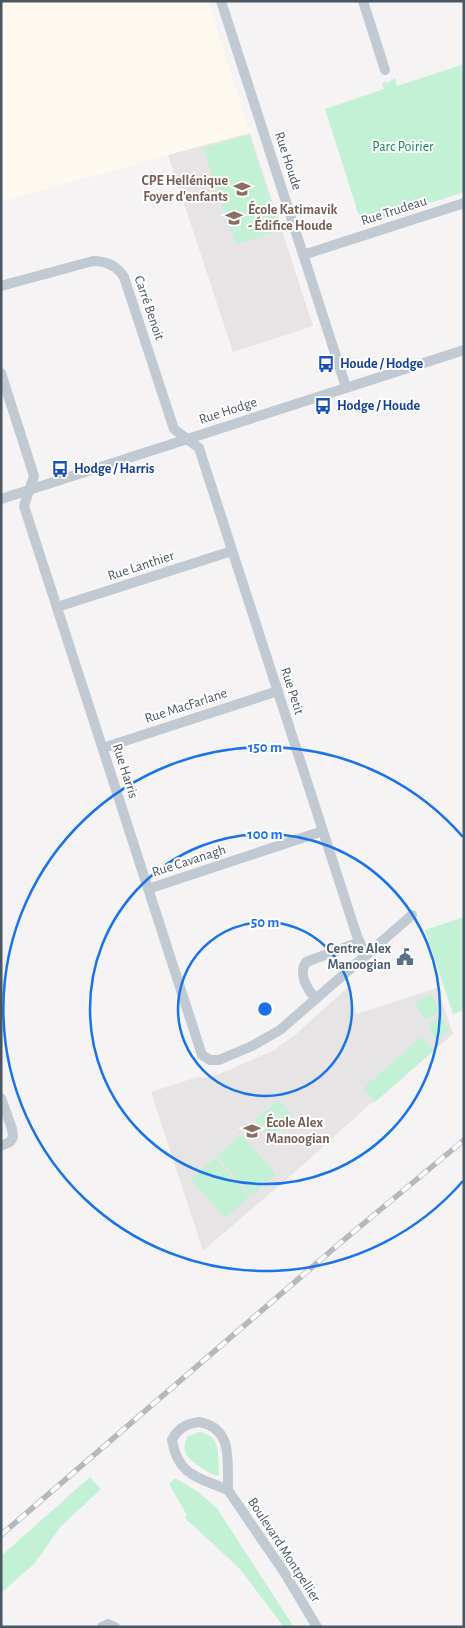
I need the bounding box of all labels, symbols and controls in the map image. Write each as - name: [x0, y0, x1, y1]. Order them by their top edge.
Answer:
- street label: Rue Houde: [272, 130, 304, 192]
- park label: Parc Poirier: [372, 140, 434, 154]
- place label: CPE Hellénique Foyer d'enfants: [142, 174, 228, 204]
- school or university icon: CPE Hellénique Foyer d'enfants: [232, 179, 252, 199]
- street label: Rue Trudeau: [359, 194, 429, 228]
- place label: École Katimavik - Édifice Houde: [248, 200, 338, 233]
- school or university icon: École Katimavik - Édifice Houde: [224, 208, 244, 228]
- street label: Carré Benoit: [131, 274, 167, 343]
- bus stop icon: Houde / Hodge: [316, 354, 336, 374]
- place label: Houde / Hodge: [340, 357, 424, 371]
- street label: Rue Hodge: [197, 395, 259, 427]
- bus stop icon: Hodge / Houde: [313, 396, 333, 416]
- place label: Hodge / Houde: [337, 399, 421, 413]
- bus stop icon: Hodge / Harris: [50, 459, 70, 479]
- place label: Hodge / Harris: [74, 462, 154, 476]
- street label: Rue Lanthier: [106, 549, 176, 583]
- street label: Rue Petit: [278, 666, 306, 717]
- street label: Rue MacFarlane: [143, 686, 229, 726]
- text: 150 m: [248, 740, 282, 755]
- street label: Rue Harris: [110, 742, 140, 800]
- text: 100 m: [247, 827, 283, 842]
- street label: Rue Cavanagh: [150, 842, 228, 880]
- text: 50 m: [251, 915, 279, 930]
- place label: Centre Alex Manoogian: [326, 942, 392, 972]
- public building icon: Centre Alex Manoogian: [395, 947, 415, 967]
- centre of rings: [256, 1000, 274, 1018]
- place label: École Alex Manoogian: [266, 1113, 330, 1146]
- school or university icon: École Alex Manoogian: [242, 1121, 262, 1141]
- street label: Boulevard Montpellier: [245, 1495, 323, 1605]

